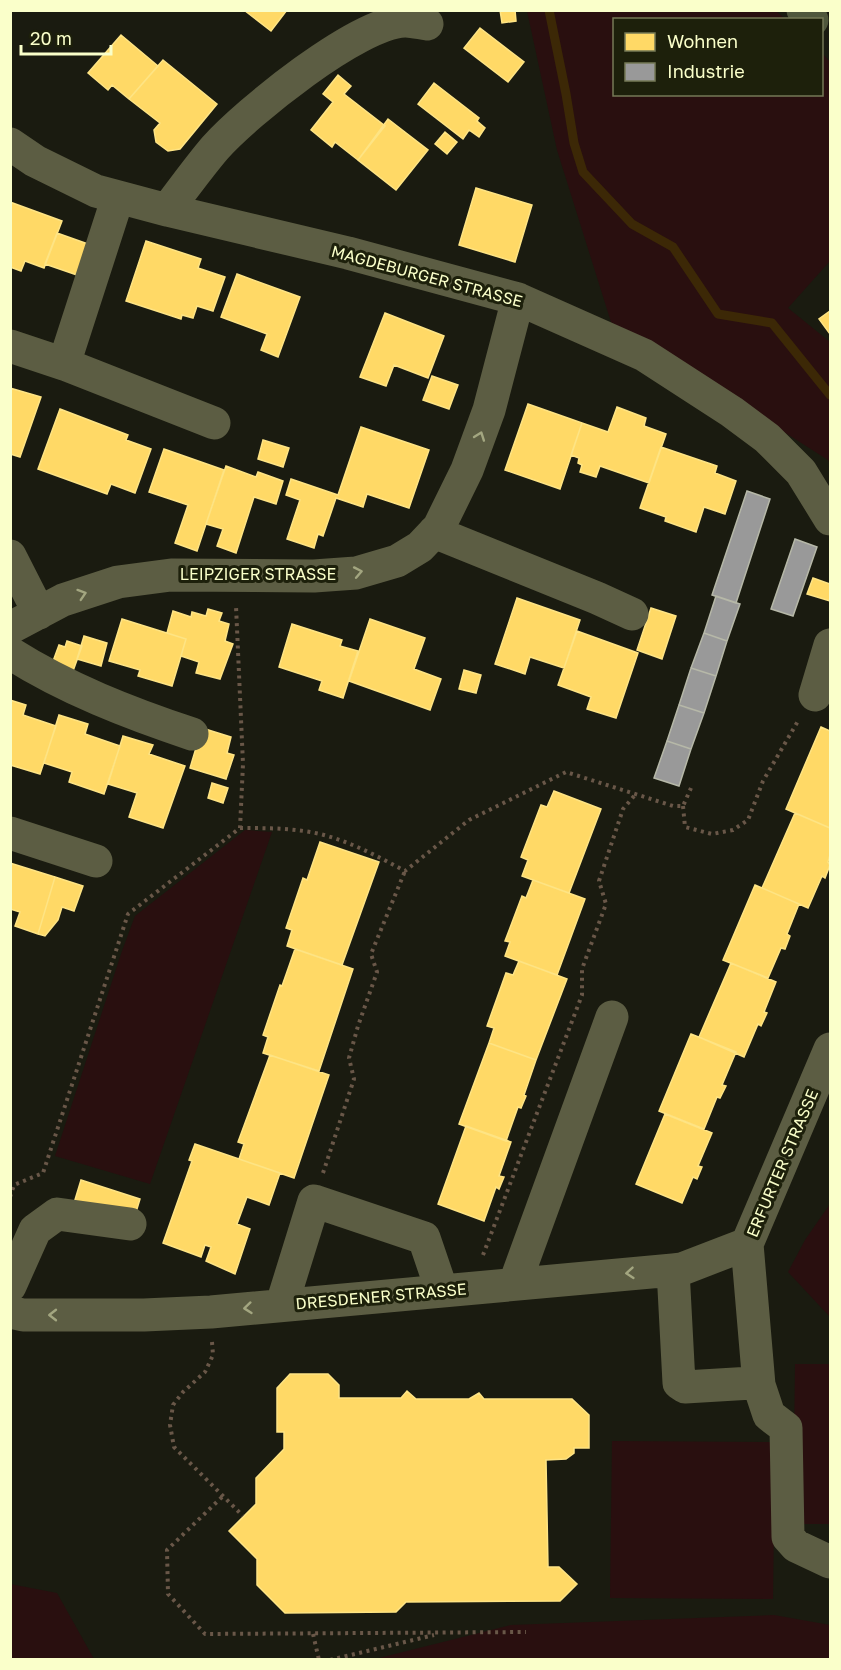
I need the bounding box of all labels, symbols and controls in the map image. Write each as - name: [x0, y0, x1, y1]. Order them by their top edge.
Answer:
- scale bar: [21, 18, 111, 56]
- legend: [613, 18, 823, 96]
- text: 20 m: [30, 27, 72, 49]
- text: Wohnen: [667, 30, 738, 52]
- text: Industrie: [667, 60, 745, 82]
- street label: MAGDEBURGER STRASSE: [329, 241, 525, 311]
- one-way arrow: [472, 431, 485, 441]
- street label: LEIPZIGER STRASSE: [180, 564, 336, 584]
- one-way arrow: [353, 566, 363, 579]
- one-way arrow: [76, 588, 87, 601]
- street label: ERFURTER STRASSE: [742, 1086, 822, 1240]
- one-way arrow: [626, 1267, 635, 1280]
- street label: DRESDENER STRASSE: [295, 1279, 467, 1313]
- one-way arrow: [243, 1301, 253, 1314]
- one-way arrow: [49, 1309, 58, 1321]

